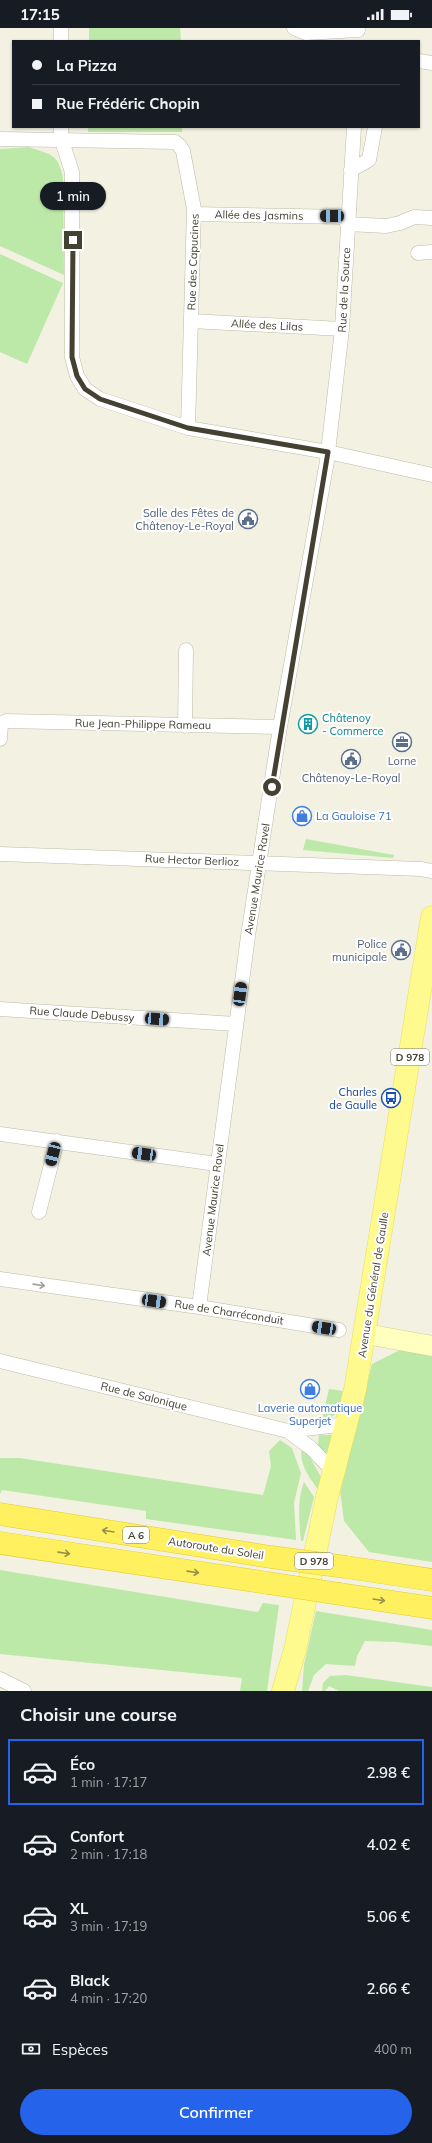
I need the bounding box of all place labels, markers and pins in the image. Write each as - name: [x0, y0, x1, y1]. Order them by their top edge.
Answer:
- place label: Salle des Fêtes de Châtenoy-Le-Royal: [135, 506, 234, 533]
- public building icon: Salle des Fêtes de Châtenoy-Le-Royal: [237, 508, 259, 530]
- place label: Châtenoy - Commerce: [322, 711, 384, 738]
- building icon: Châtenoy - Commerce: [297, 713, 319, 735]
- office icon: Lorne: [391, 731, 413, 753]
- public building icon: Châtenoy-Le-Royal: [340, 748, 362, 770]
- place label: Lorne: [388, 754, 416, 768]
- place label: Châtenoy-Le-Royal: [302, 771, 400, 785]
- shop icon: La Gauloise 71: [291, 805, 313, 827]
- place label: La Gauloise 71: [316, 809, 391, 823]
- place label: Police municipale: [332, 937, 387, 964]
- public building icon: Police municipale: [390, 939, 412, 961]
- place label: Charles de Gaulle: [329, 1085, 377, 1112]
- bus stop icon: Charles de Gaulle: [380, 1087, 402, 1109]
- shop icon: Laverie automatique Superjet: [299, 1378, 321, 1400]
- place label: Laverie automatique Superjet: [258, 1401, 362, 1428]

